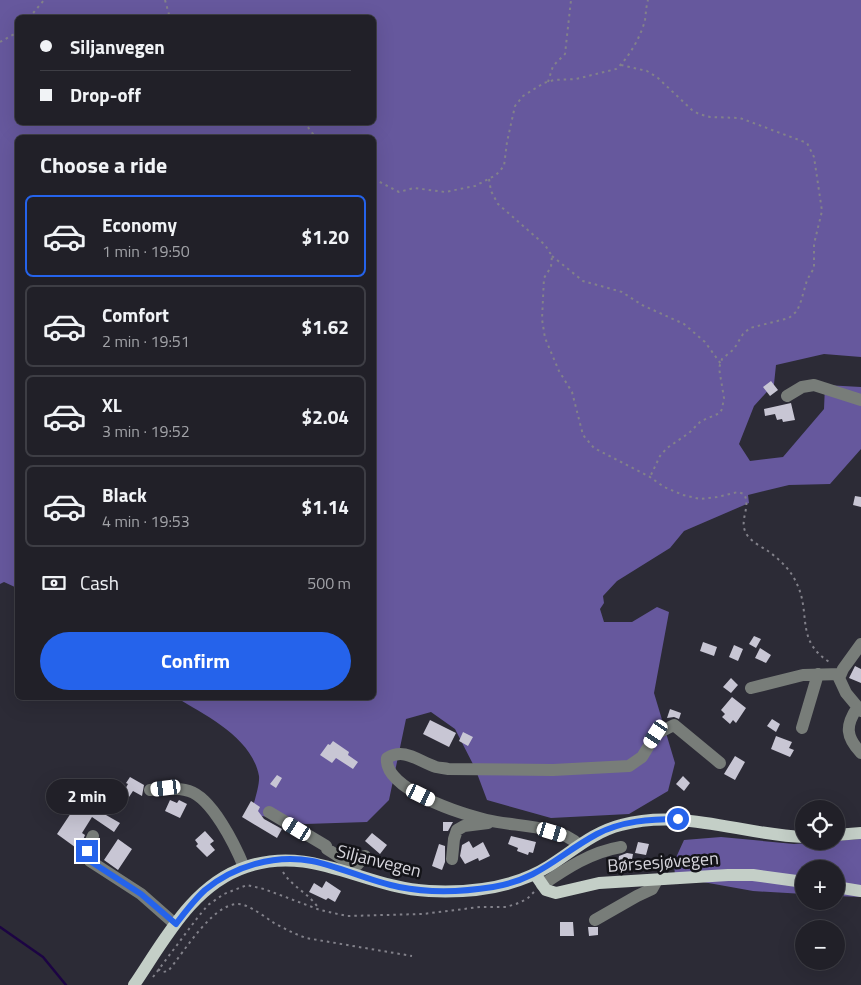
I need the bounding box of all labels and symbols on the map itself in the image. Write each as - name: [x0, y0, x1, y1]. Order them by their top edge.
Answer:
- car: [641, 717, 670, 751]
- callout: 2 min: [46, 778, 128, 814]
- car: [150, 779, 181, 797]
- car: [404, 782, 437, 808]
- route start: [667, 808, 689, 830]
- car: [280, 815, 313, 843]
- car: [535, 820, 568, 844]
- street label: Siljanvegen: [334, 837, 424, 884]
- route end: [76, 840, 98, 862]
- street label: Børsesjøvegen: [606, 844, 720, 879]

